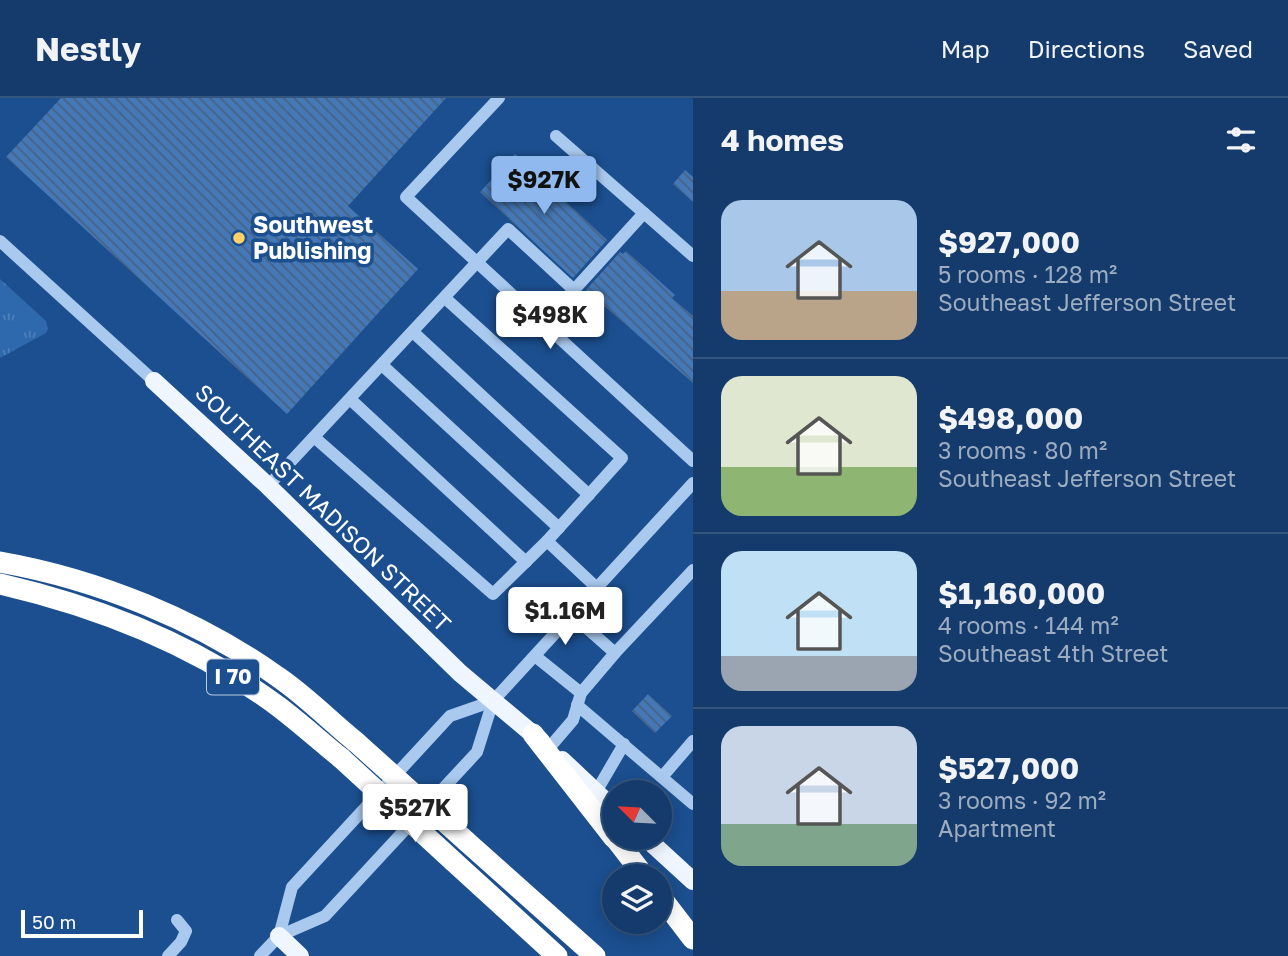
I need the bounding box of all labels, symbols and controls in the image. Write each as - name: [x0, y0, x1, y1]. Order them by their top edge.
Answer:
- text: Nestly: [35, 29, 141, 68]
- text: Map: [941, 34, 990, 63]
- text: Directions: [1028, 34, 1145, 63]
- text: Saved: [1183, 34, 1253, 63]
- icon: filters: [1222, 121, 1260, 159]
- text: 4 homes: [721, 122, 844, 158]
- pin: $927K: [495, 156, 593, 216]
- text: $927K: [507, 165, 581, 193]
- place label: Southwest Publishing: [253, 210, 373, 264]
- text: $927,000: [938, 224, 1080, 260]
- icon: home: [777, 228, 861, 312]
- marker: Southwest Publishing: [231, 230, 247, 246]
- text: 5 rooms · 128 m²: [938, 260, 1117, 288]
- text: Southeast Jefferson Street: [938, 288, 1236, 316]
- pin: $498K: [501, 292, 599, 351]
- text: $498K: [512, 300, 588, 328]
- street label: SOUTHEAST MADISON STREET: [190, 378, 457, 637]
- text: $498,000: [938, 400, 1083, 436]
- icon: home: [777, 404, 861, 488]
- text: 3 rooms · 80 m²: [938, 436, 1107, 464]
- text: Southeast Jefferson Street: [938, 464, 1236, 492]
- text: $1,160,000: [938, 575, 1105, 611]
- icon: home: [777, 579, 861, 663]
- pin: $1.16M: [508, 588, 622, 647]
- text: $1.16M: [524, 596, 606, 624]
- text: 4 rooms · 144 m²: [938, 611, 1119, 639]
- text: Southeast 4th Street: [938, 639, 1168, 667]
- road number: I 70: [207, 660, 259, 694]
- text: $527,000: [938, 750, 1079, 786]
- icon: home: [777, 754, 861, 838]
- north arrow: [602, 780, 672, 850]
- map controls: [602, 780, 672, 934]
- pin: $527K: [366, 784, 464, 844]
- text: 3 rooms · 92 m²: [938, 786, 1106, 814]
- text: $527K: [379, 793, 451, 821]
- text: Apartment: [938, 814, 1056, 842]
- button: layers: [602, 864, 672, 934]
- scale bar: [21, 907, 144, 939]
- text: 50 m: [32, 910, 76, 933]

